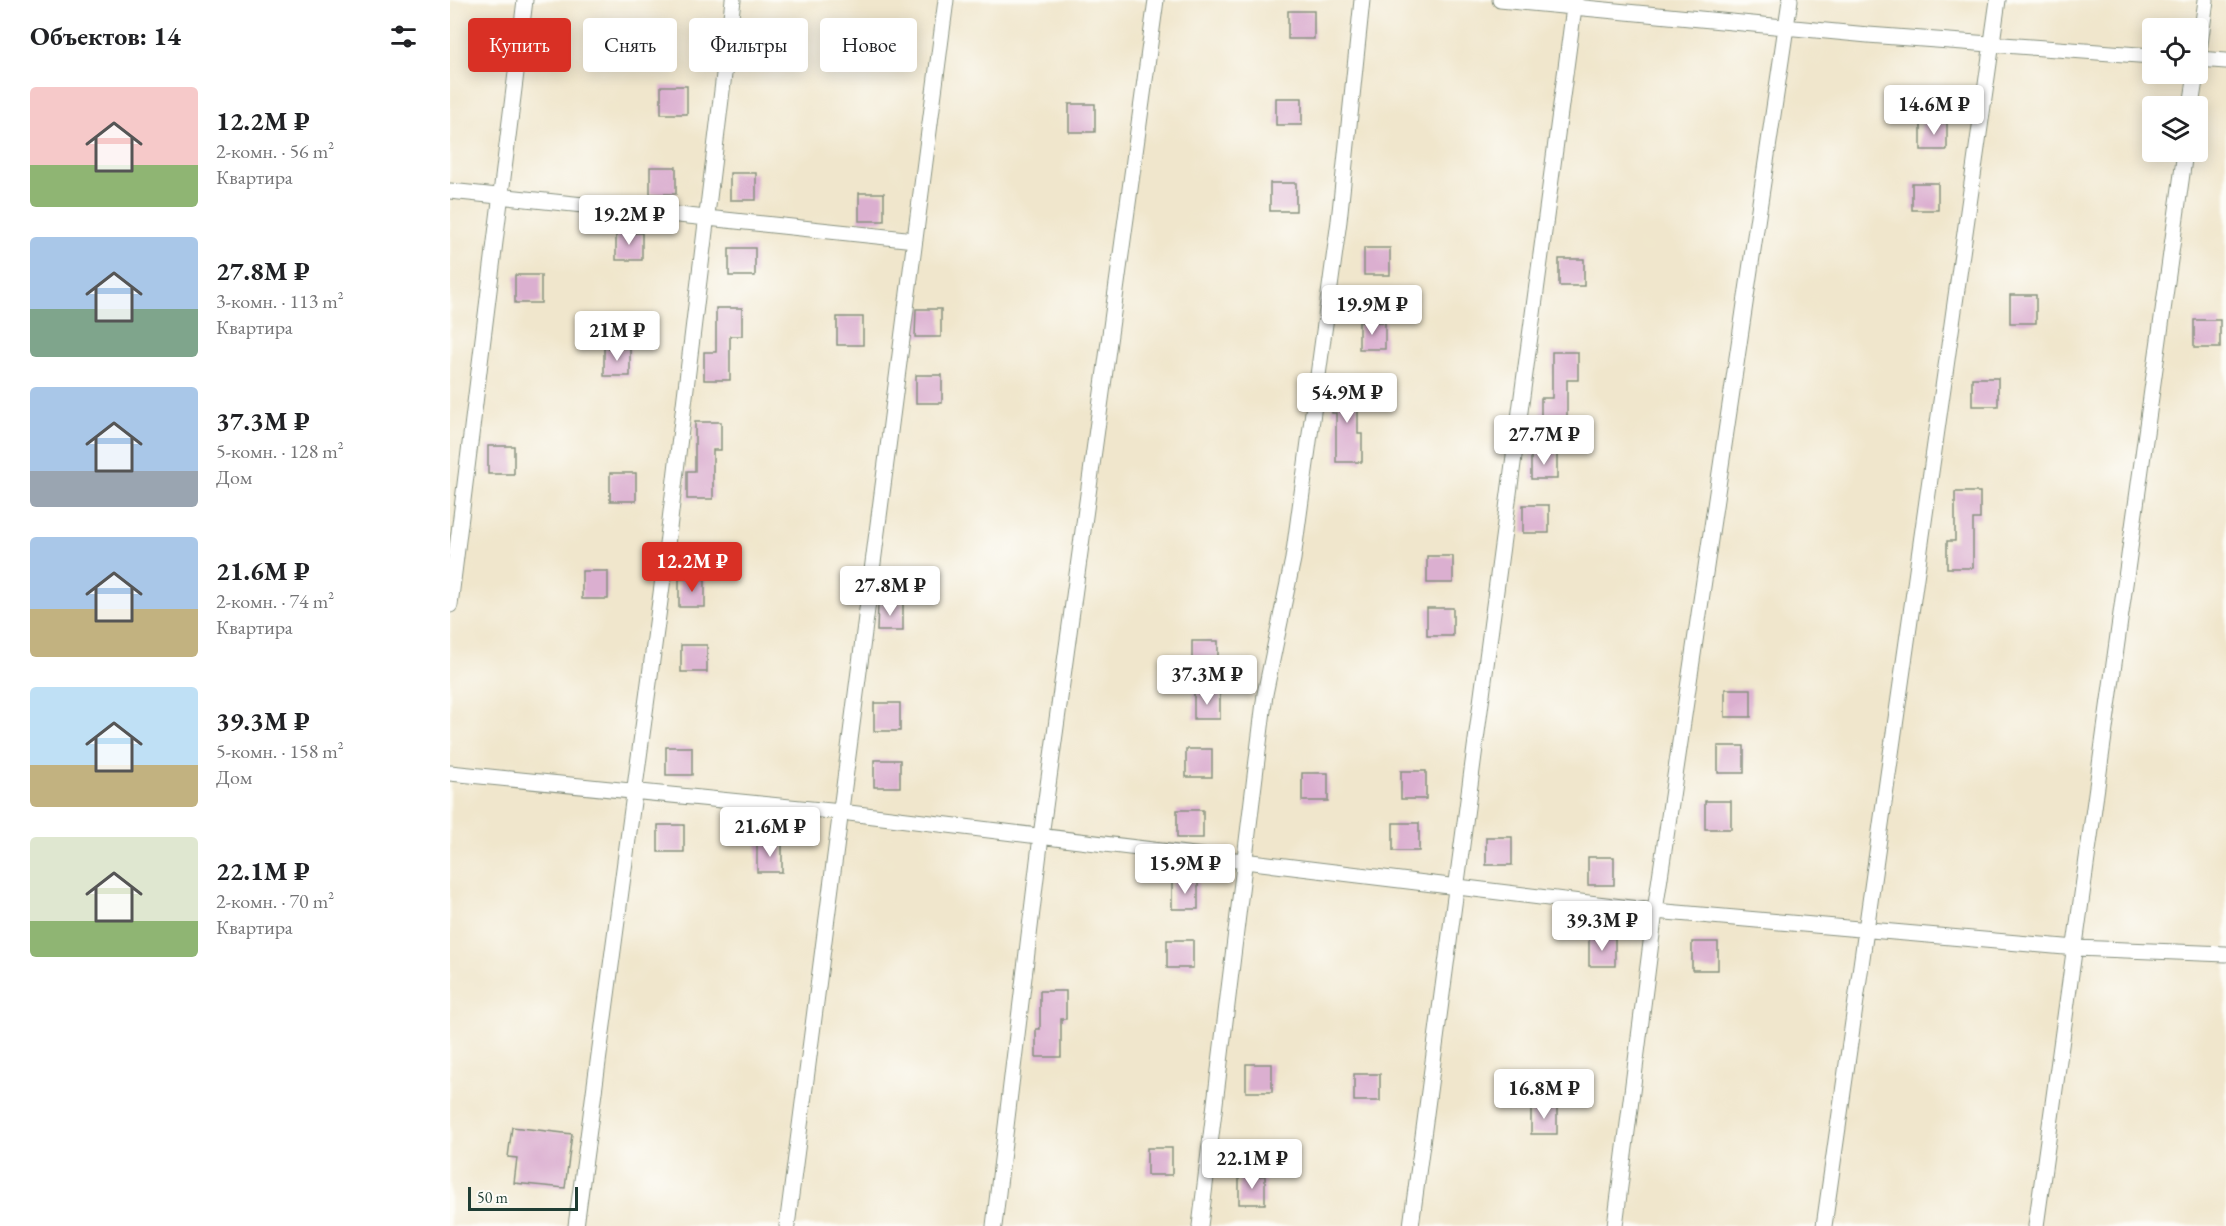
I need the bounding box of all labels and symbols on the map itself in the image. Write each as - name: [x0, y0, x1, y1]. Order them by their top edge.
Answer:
- pin: 14.6M ₽: [1879, 85, 1989, 136]
- pin: 19.2M ₽: [574, 195, 684, 246]
- pin: 19.9M ₽: [1317, 285, 1427, 336]
- pin: 21M ₽: [575, 311, 659, 362]
- pin: 54.9M ₽: [1292, 373, 1402, 424]
- pin: 27.7M ₽: [1489, 415, 1599, 466]
- pin: 12.2M ₽: [637, 542, 747, 593]
- pin: 27.8M ₽: [835, 566, 945, 617]
- pin: 37.3M ₽: [1152, 655, 1262, 706]
- pin: 21.6M ₽: [715, 807, 825, 858]
- pin: 15.9M ₽: [1130, 844, 1240, 895]
- pin: 39.3M ₽: [1547, 901, 1657, 952]
- pin: 16.8M ₽: [1489, 1069, 1599, 1120]
- pin: 22.1M ₽: [1197, 1139, 1307, 1190]
- scale bar: [468, 1184, 578, 1212]

